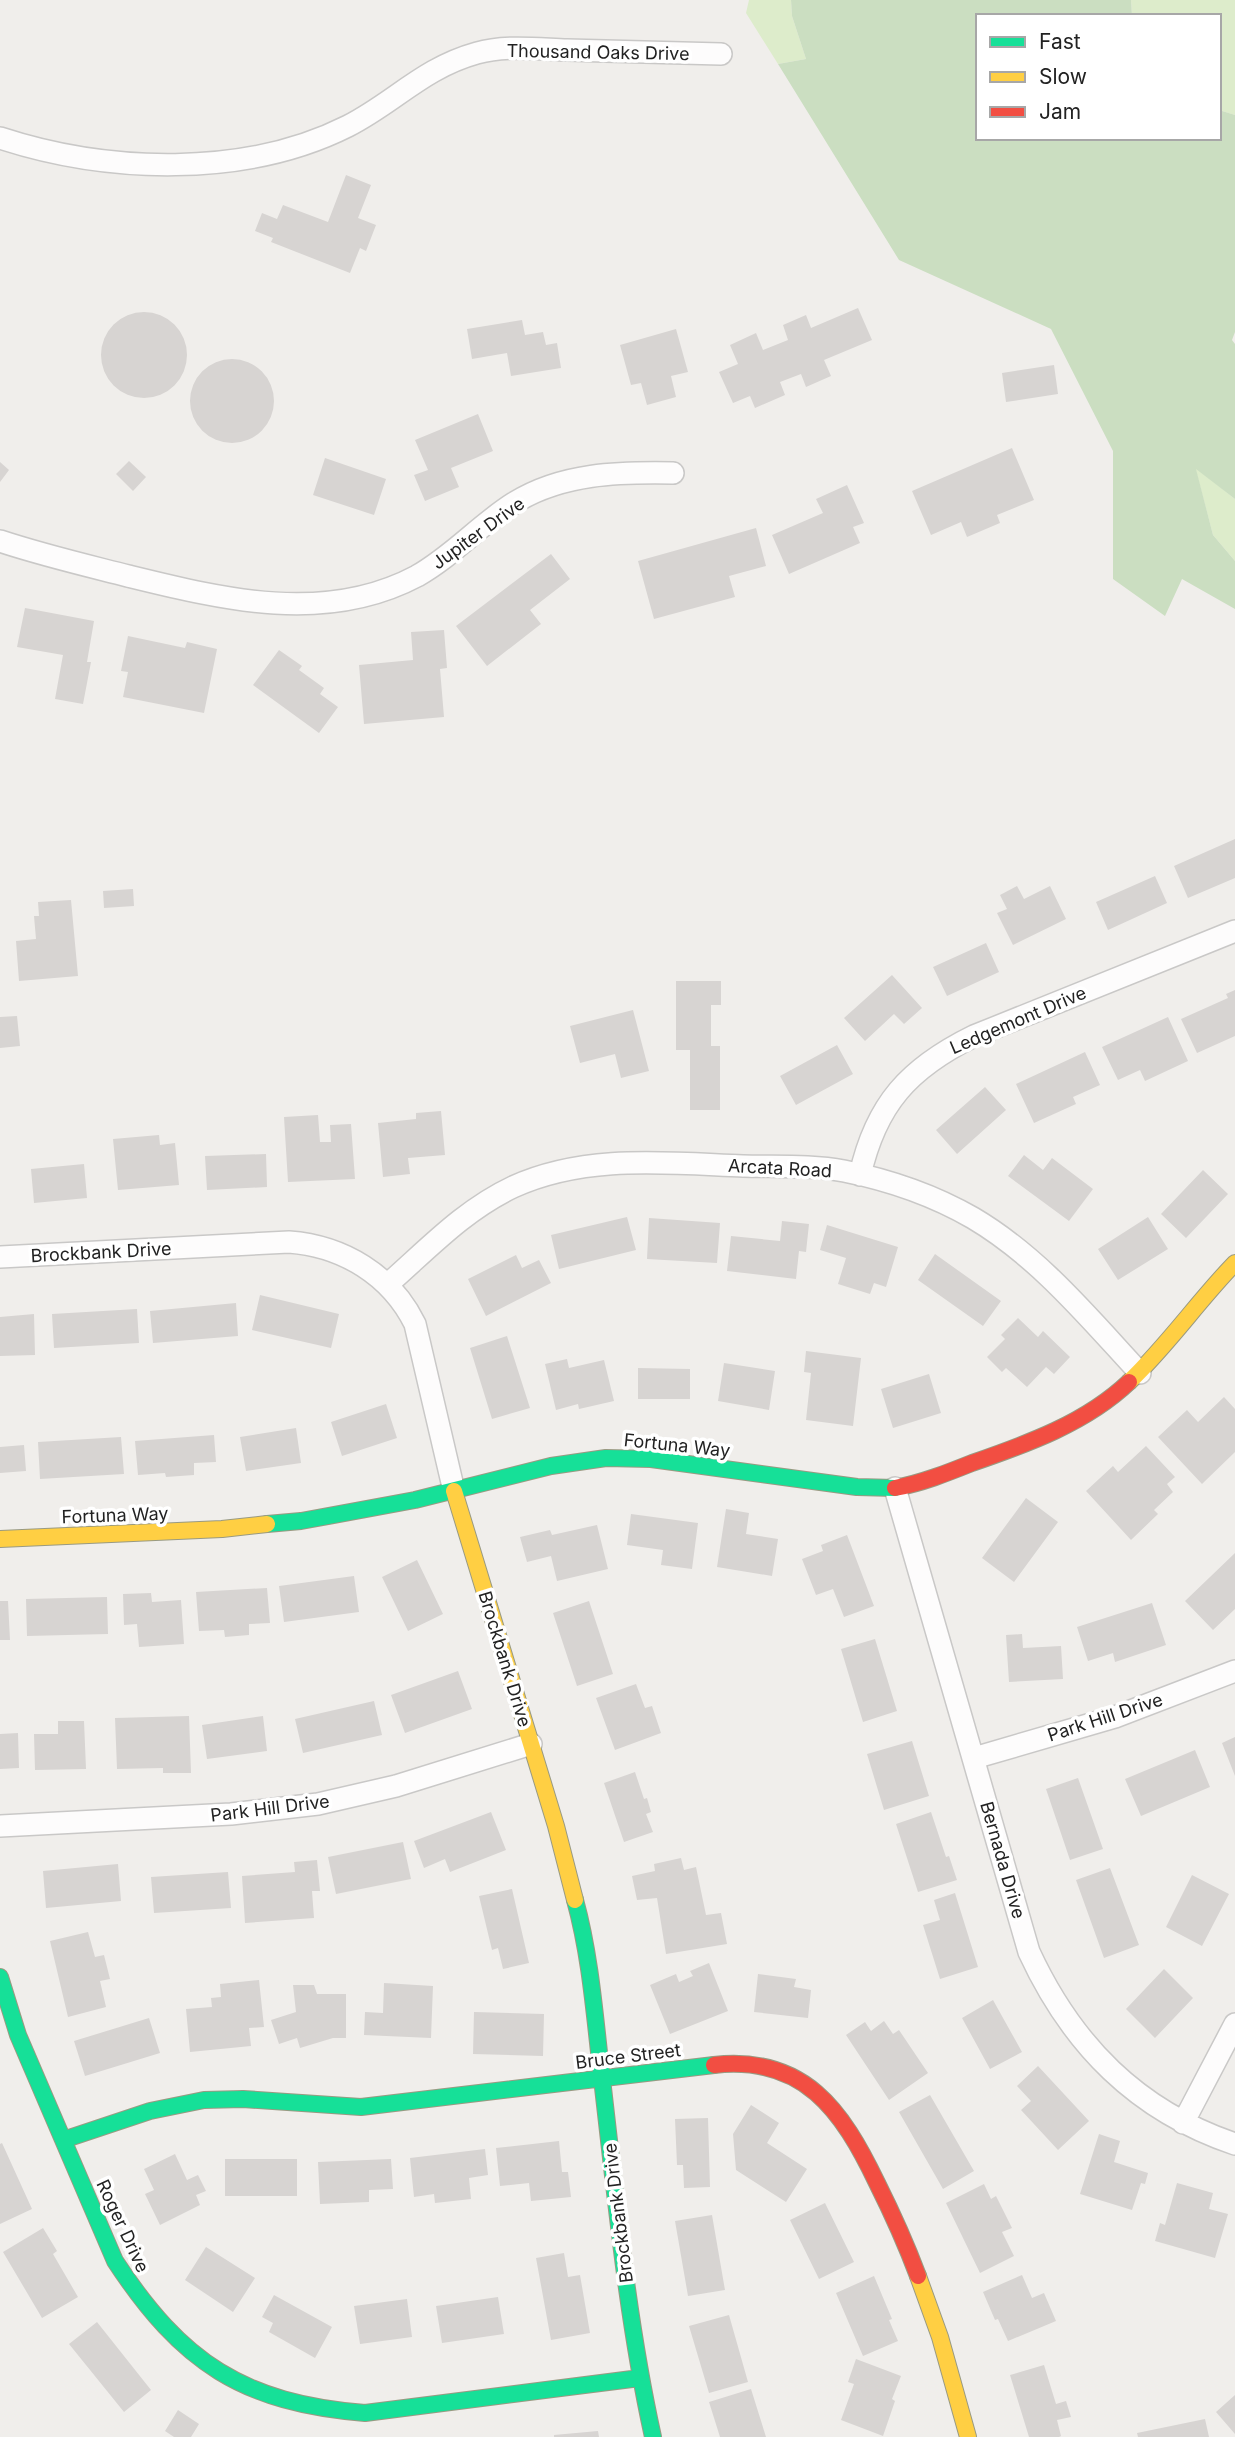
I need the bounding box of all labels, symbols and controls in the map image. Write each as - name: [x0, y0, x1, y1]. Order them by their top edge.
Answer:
- legend: [976, 14, 1221, 140]
- text: Fast: [1039, 29, 1081, 54]
- street label: Thousand Oaks Drive: [506, 40, 690, 64]
- text: Slow: [1039, 64, 1087, 89]
- text: Jam: [1039, 99, 1081, 124]
- street label: Jupiter Drive: [428, 492, 528, 574]
- street label: Ledgemont Drive: [947, 982, 1089, 1058]
- street label: Arcata Road: [728, 1155, 832, 1181]
- street label: Brockbank Drive: [30, 1238, 172, 1266]
- street label: Fortuna Way: [623, 1429, 731, 1461]
- street label: Fortuna Way: [61, 1503, 169, 1527]
- street label: Brockbank Drive: [474, 1589, 536, 1729]
- street label: Park Hill Drive: [1045, 1689, 1165, 1745]
- street label: Park Hill Drive: [209, 1790, 331, 1826]
- street label: Bernada Drive: [976, 1799, 1030, 1921]
- street label: Bruce Street: [574, 2039, 682, 2073]
- street label: Brockbank Drive: [599, 2142, 637, 2284]
- street label: Roger Drive: [92, 2176, 154, 2276]

